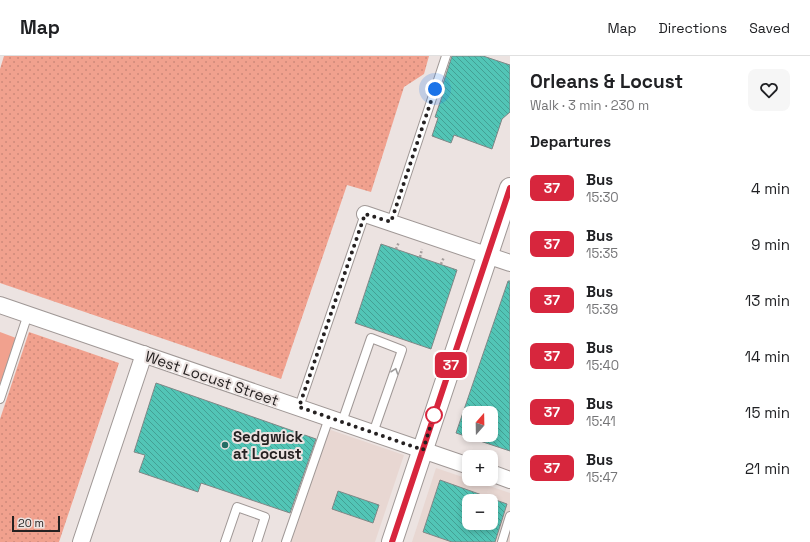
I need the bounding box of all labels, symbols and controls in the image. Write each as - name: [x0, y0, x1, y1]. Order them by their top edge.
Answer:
- text: Map: [20, 15, 60, 40]
- text: Map: [607, 19, 637, 37]
- text: Directions: [659, 19, 727, 37]
- text: Saved: [749, 19, 790, 37]
- text: Orleans & Locust: [530, 69, 683, 94]
- button: heart: [748, 69, 790, 111]
- your location: [425, 79, 445, 99]
- text: Walk · 3 min · 230 m: [530, 97, 649, 114]
- text: Departures: [530, 132, 611, 151]
- text: Bus: [586, 170, 613, 189]
- text: 37: [544, 179, 560, 197]
- text: 4 min: [751, 179, 790, 198]
- text: 15:30: [586, 189, 619, 206]
- text: Bus: [586, 226, 613, 245]
- text: 37: [544, 235, 560, 253]
- text: 9 min: [751, 235, 790, 254]
- text: 15:35: [586, 245, 618, 262]
- text: Bus: [586, 282, 613, 301]
- text: 37: [544, 291, 560, 309]
- text: 13 min: [745, 291, 790, 310]
- text: 15:39: [586, 301, 618, 318]
- text: Bus: [586, 338, 613, 357]
- street label: West Locust Street: [143, 346, 281, 410]
- text: 37: [544, 347, 560, 365]
- text: 14 min: [745, 347, 790, 366]
- line badge: 37: [433, 352, 469, 378]
- text: 37: [443, 356, 459, 374]
- text: 15:40: [586, 357, 619, 374]
- one-way arrow: [390, 367, 399, 374]
- text: Bus: [586, 394, 613, 413]
- text: 37: [544, 403, 560, 421]
- text: 15 min: [745, 403, 790, 422]
- unlabelled marker: [425, 406, 443, 424]
- north arrow: [462, 406, 498, 442]
- map controls: [462, 406, 498, 530]
- text: 15:41: [586, 413, 616, 430]
- place label: Sedgwick at Locust: [233, 427, 303, 463]
- marker: Sedgwick at Locust: [220, 440, 230, 450]
- button: +: [462, 450, 498, 486]
- text: Bus: [586, 450, 613, 469]
- text: 37: [544, 459, 560, 477]
- text: 21 min: [745, 459, 790, 478]
- text: 15:47: [586, 469, 618, 486]
- button: −: [462, 494, 498, 530]
- scale bar: [12, 514, 60, 533]
- text: 20 m: [18, 516, 44, 530]

